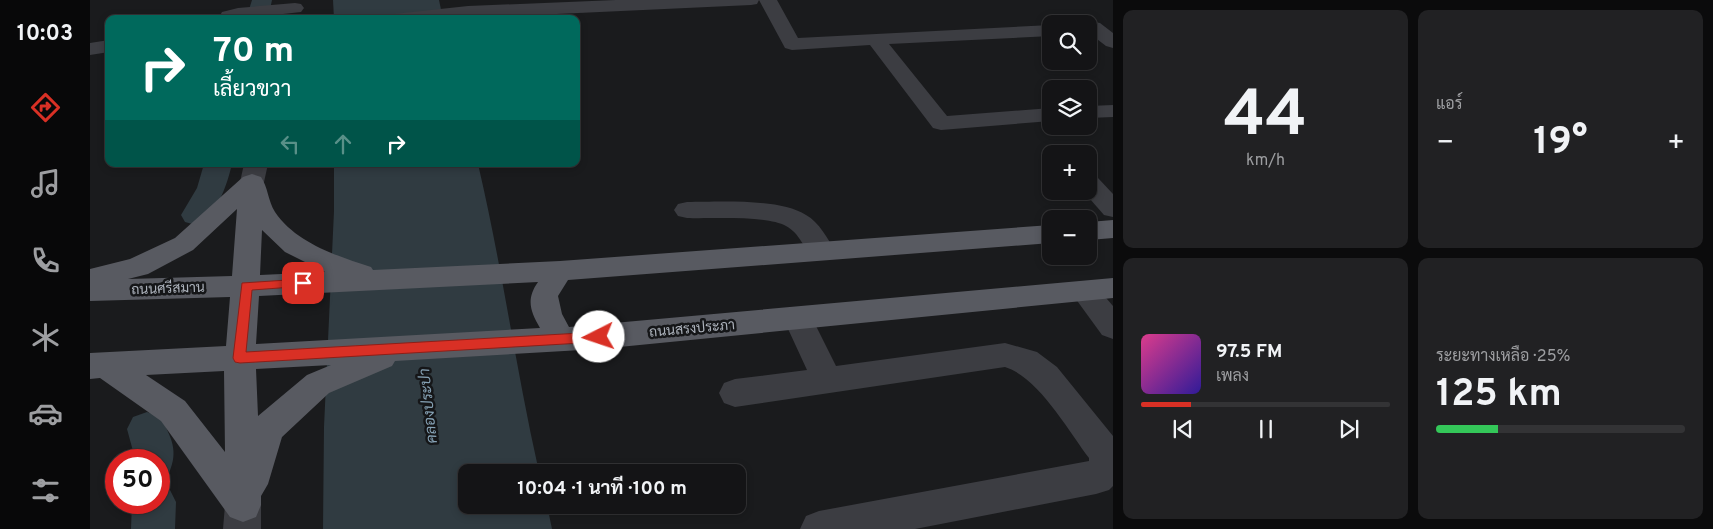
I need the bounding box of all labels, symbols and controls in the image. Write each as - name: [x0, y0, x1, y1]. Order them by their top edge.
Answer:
- map controls: [1042, 15, 1097, 265]
- button: search: [1042, 15, 1097, 70]
- text: 10:03: [17, 21, 73, 48]
- text: 70 m: [213, 30, 294, 74]
- icon: right: [130, 35, 195, 100]
- text: เลี้ยวขวา: [213, 77, 291, 104]
- text: 44: [1224, 77, 1307, 159]
- button: layers: [1042, 80, 1097, 135]
- icon: directions: [28, 90, 63, 125]
- text: แอร์: [1436, 95, 1462, 115]
- text: 19°: [1533, 119, 1588, 168]
- text: −: [1436, 126, 1454, 162]
- text: +: [1667, 126, 1685, 162]
- icon: left: [276, 130, 304, 158]
- icon: ahead: [329, 130, 357, 158]
- icon: right: [382, 130, 410, 158]
- button: +: [1042, 145, 1097, 200]
- text: km/h: [1246, 151, 1285, 171]
- icon: music: [28, 166, 63, 201]
- button: −: [1042, 210, 1097, 265]
- icon: phone: [28, 243, 63, 278]
- pin: [282, 262, 324, 304]
- icon: arrive: [289, 269, 317, 297]
- street label: ถนนศรีสมาน: [131, 278, 205, 299]
- position arrow: [572, 310, 624, 362]
- street label: ถนนสรงประภา: [649, 317, 736, 342]
- icon: climate: [28, 320, 63, 355]
- text: 97.5 FM: [1216, 340, 1282, 364]
- text: ระยะทางเหลือ · 25%: [1436, 347, 1571, 367]
- water label: คลองประปา: [416, 367, 443, 444]
- text: เพลง: [1216, 367, 1249, 387]
- text: 125 km: [1436, 371, 1562, 420]
- icon: car: [28, 396, 63, 431]
- icon: previous: [1169, 415, 1197, 443]
- icon: pause: [1252, 415, 1280, 443]
- icon: next: [1335, 415, 1363, 443]
- speed limit sign: 50: [105, 449, 170, 514]
- icon: filters: [28, 473, 63, 508]
- text: 10:04 · 1 นาที · 100 m: [517, 477, 687, 501]

